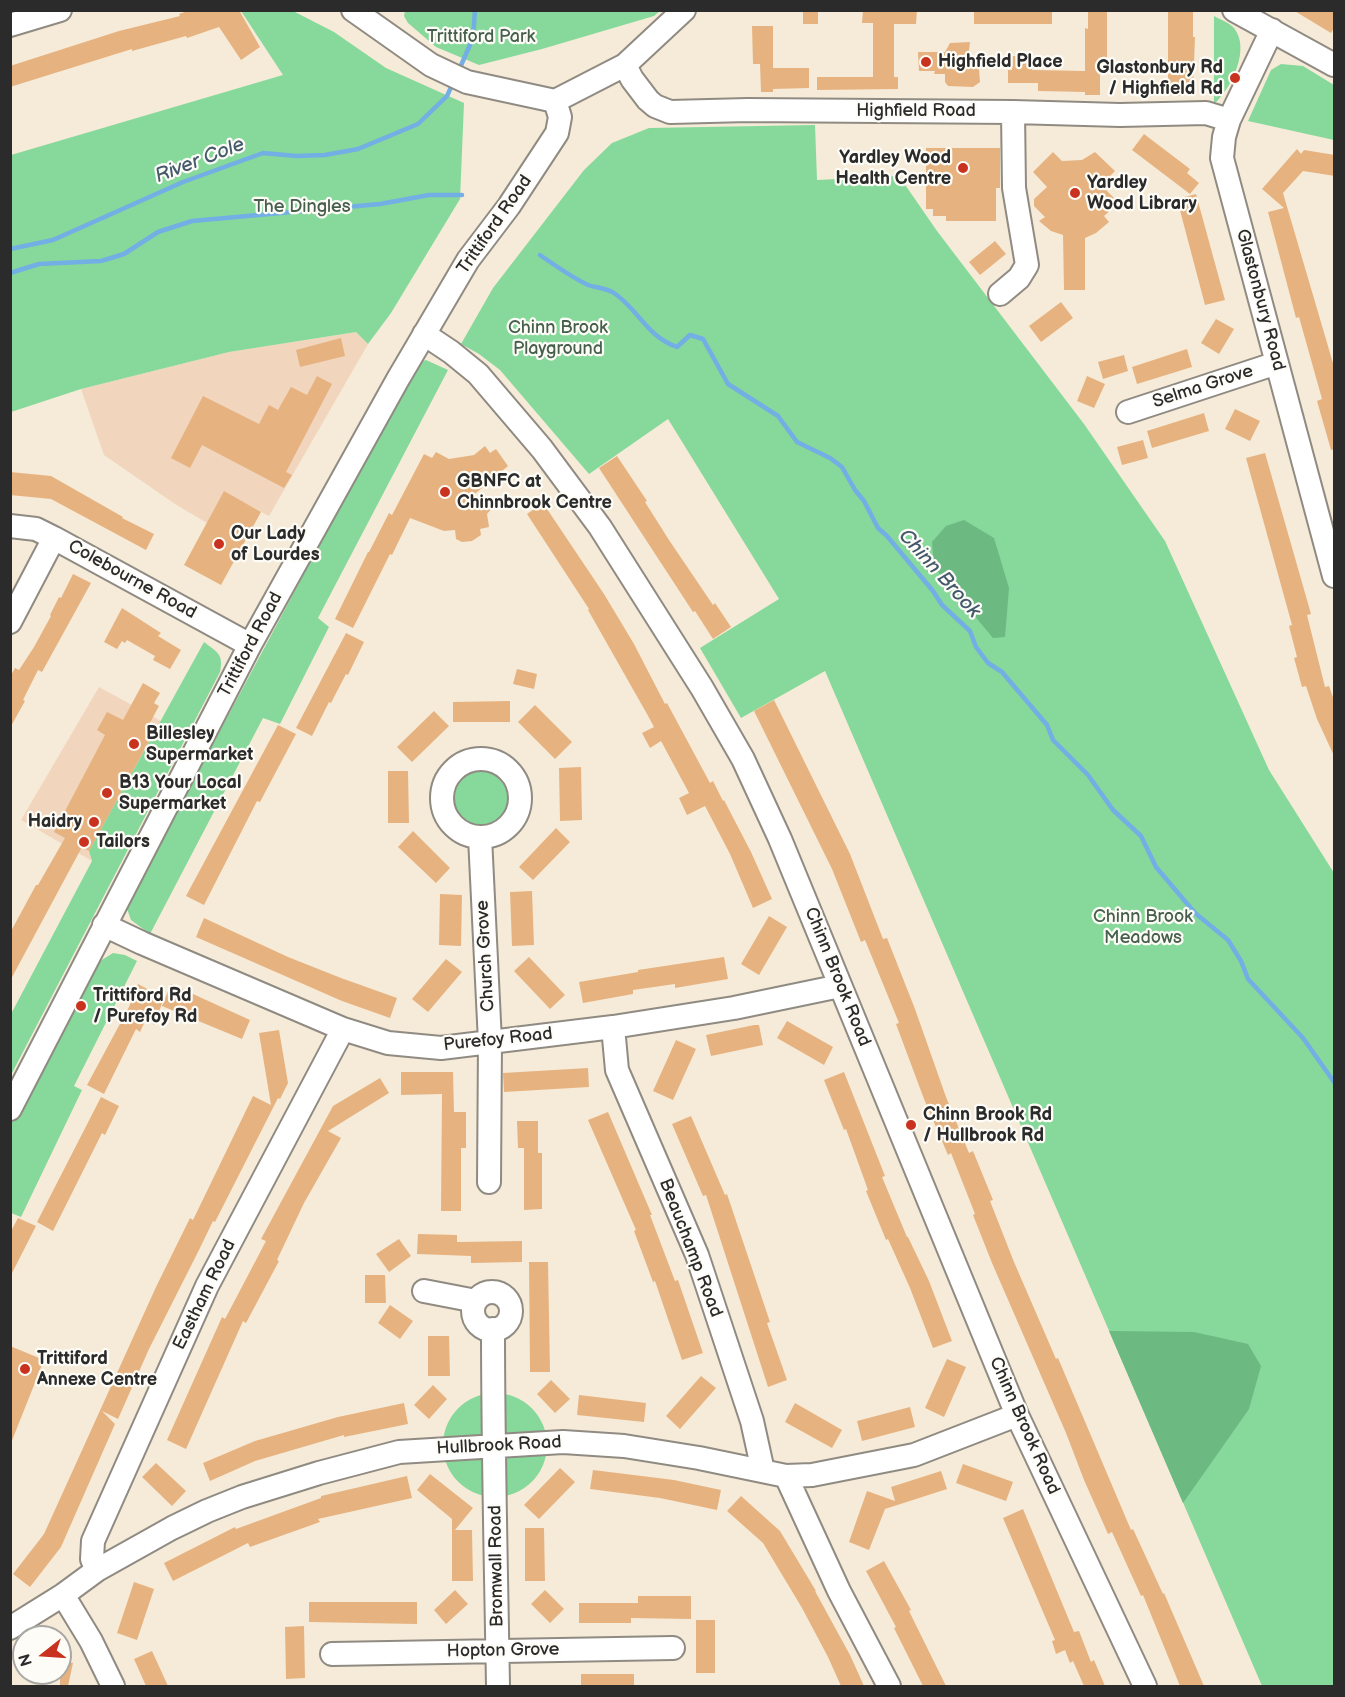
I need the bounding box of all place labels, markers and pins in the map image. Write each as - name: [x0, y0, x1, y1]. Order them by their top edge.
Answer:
- place label: Highfield Place: [938, 51, 1063, 73]
- marker: Highfield Place: [919, 55, 933, 69]
- place label: Glastonbury Rd / Highfield Rd: [1096, 57, 1223, 100]
- marker: Glastonbury Rd / Highfield Rd: [1228, 71, 1242, 85]
- place label: Yardley Wood Health Centre: [835, 147, 951, 190]
- marker: Yardley Wood Health Centre: [956, 161, 970, 175]
- place label: Yardley Wood Library: [1087, 172, 1197, 214]
- marker: Yardley Wood Library: [1068, 186, 1082, 200]
- place label: GBNFC at Chinnbrook Centre: [457, 471, 612, 514]
- marker: GBNFC at Chinnbrook Centre: [438, 485, 452, 499]
- place label: Our Lady of Lourdes: [231, 523, 320, 566]
- marker: Our Lady of Lourdes: [212, 537, 226, 551]
- place label: Billesley Supermarket: [146, 723, 253, 766]
- marker: Billesley Supermarket: [127, 737, 141, 751]
- place label: B13 Your Local Supermarket: [119, 772, 241, 814]
- marker: B13 Your Local Supermarket: [100, 786, 114, 800]
- place label: Haidry: [28, 811, 82, 833]
- marker: Haidry: [87, 815, 101, 829]
- place label: Tailors: [96, 831, 150, 853]
- marker: Tailors: [77, 835, 91, 849]
- place label: Trittiford Rd / Purefoy Rd: [93, 985, 197, 1028]
- marker: Trittiford Rd / Purefoy Rd: [74, 999, 88, 1013]
- place label: Chinn Brook Rd / Hullbrook Rd: [923, 1104, 1052, 1146]
- marker: Chinn Brook Rd / Hullbrook Rd: [904, 1118, 918, 1132]
- place label: Trittiford Annexe Centre: [37, 1348, 157, 1390]
- marker: Trittiford Annexe Centre: [18, 1362, 32, 1376]

